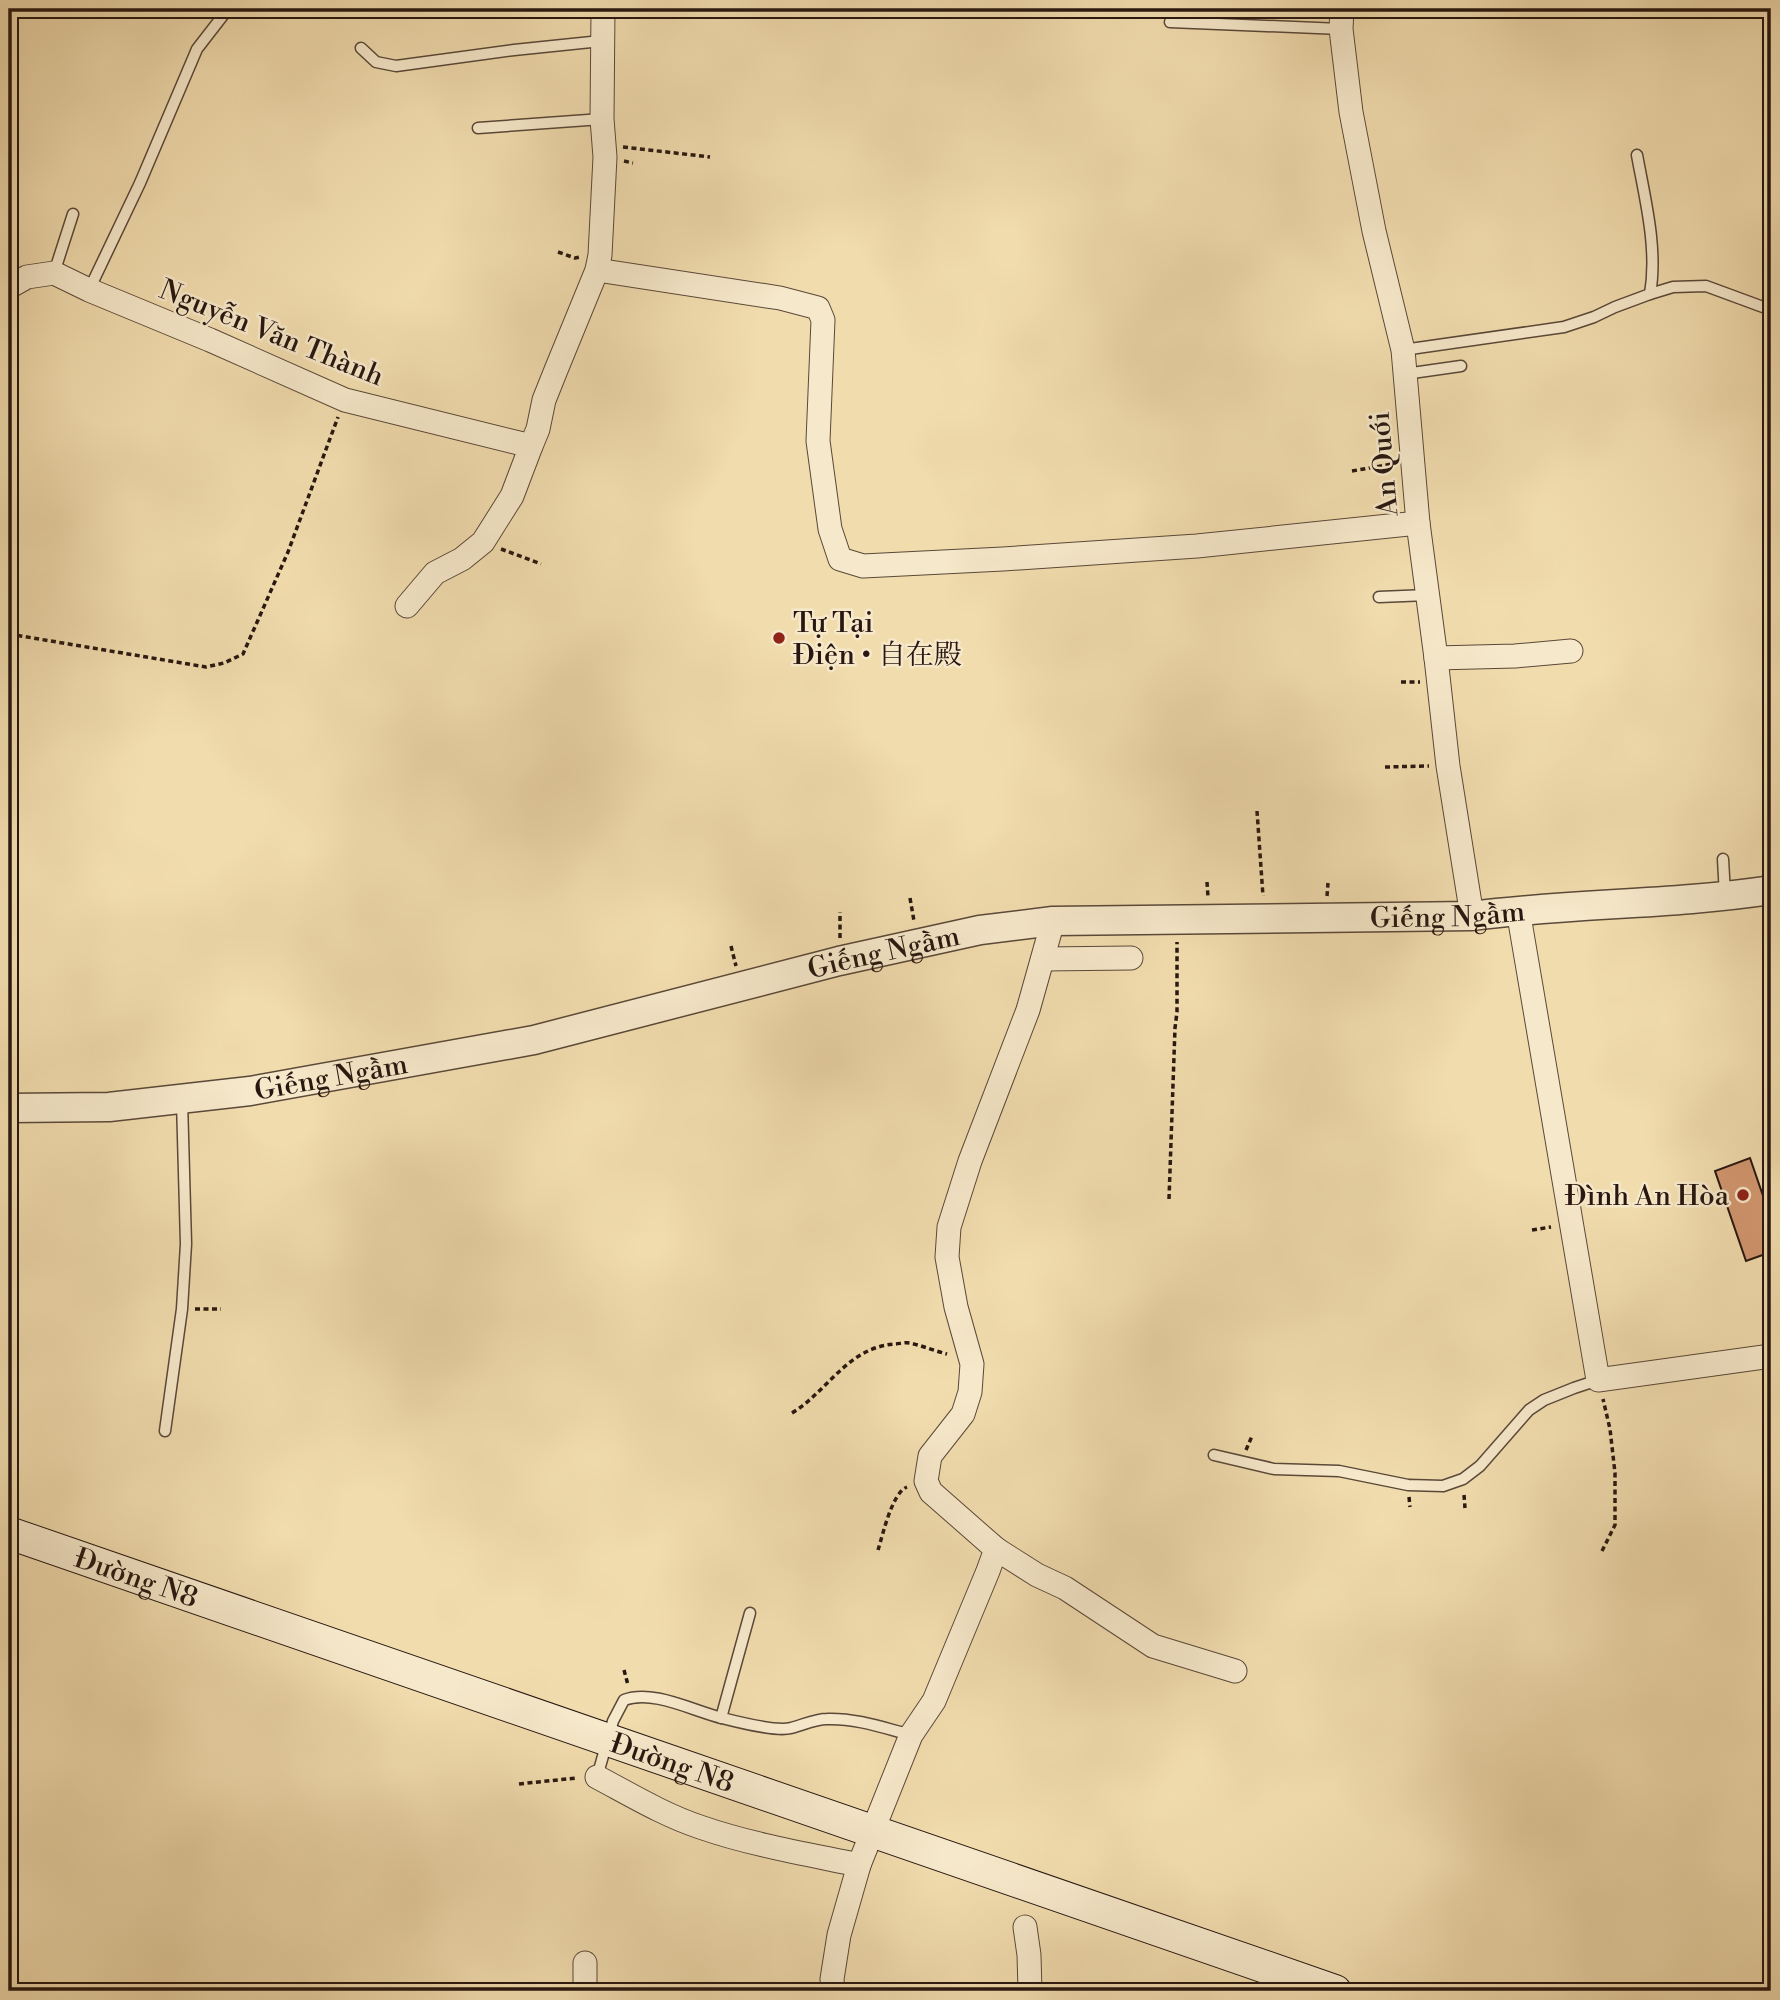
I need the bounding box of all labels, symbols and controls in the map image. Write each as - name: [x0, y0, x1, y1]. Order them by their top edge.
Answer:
- street label: Nguyễn Văn Thành: [154, 272, 389, 394]
- street label: An Quới: [1363, 410, 1407, 518]
- place label: Tự Tại Điện • 自在殿: [793, 606, 962, 673]
- marker: Tự Tại Điện • 自在殿: [771, 630, 787, 646]
- street label: Giếng Ngầm: [1370, 894, 1527, 936]
- street label: Giếng Ngầm: [804, 919, 963, 987]
- street label: Giếng Ngầm: [252, 1047, 410, 1109]
- place label: Đình An Hòa: [1565, 1179, 1730, 1214]
- marker: Đình An Hòa: [1735, 1187, 1751, 1203]
- street label: Đường N8: [70, 1541, 203, 1616]
- street label: Đường N8: [606, 1726, 738, 1801]

